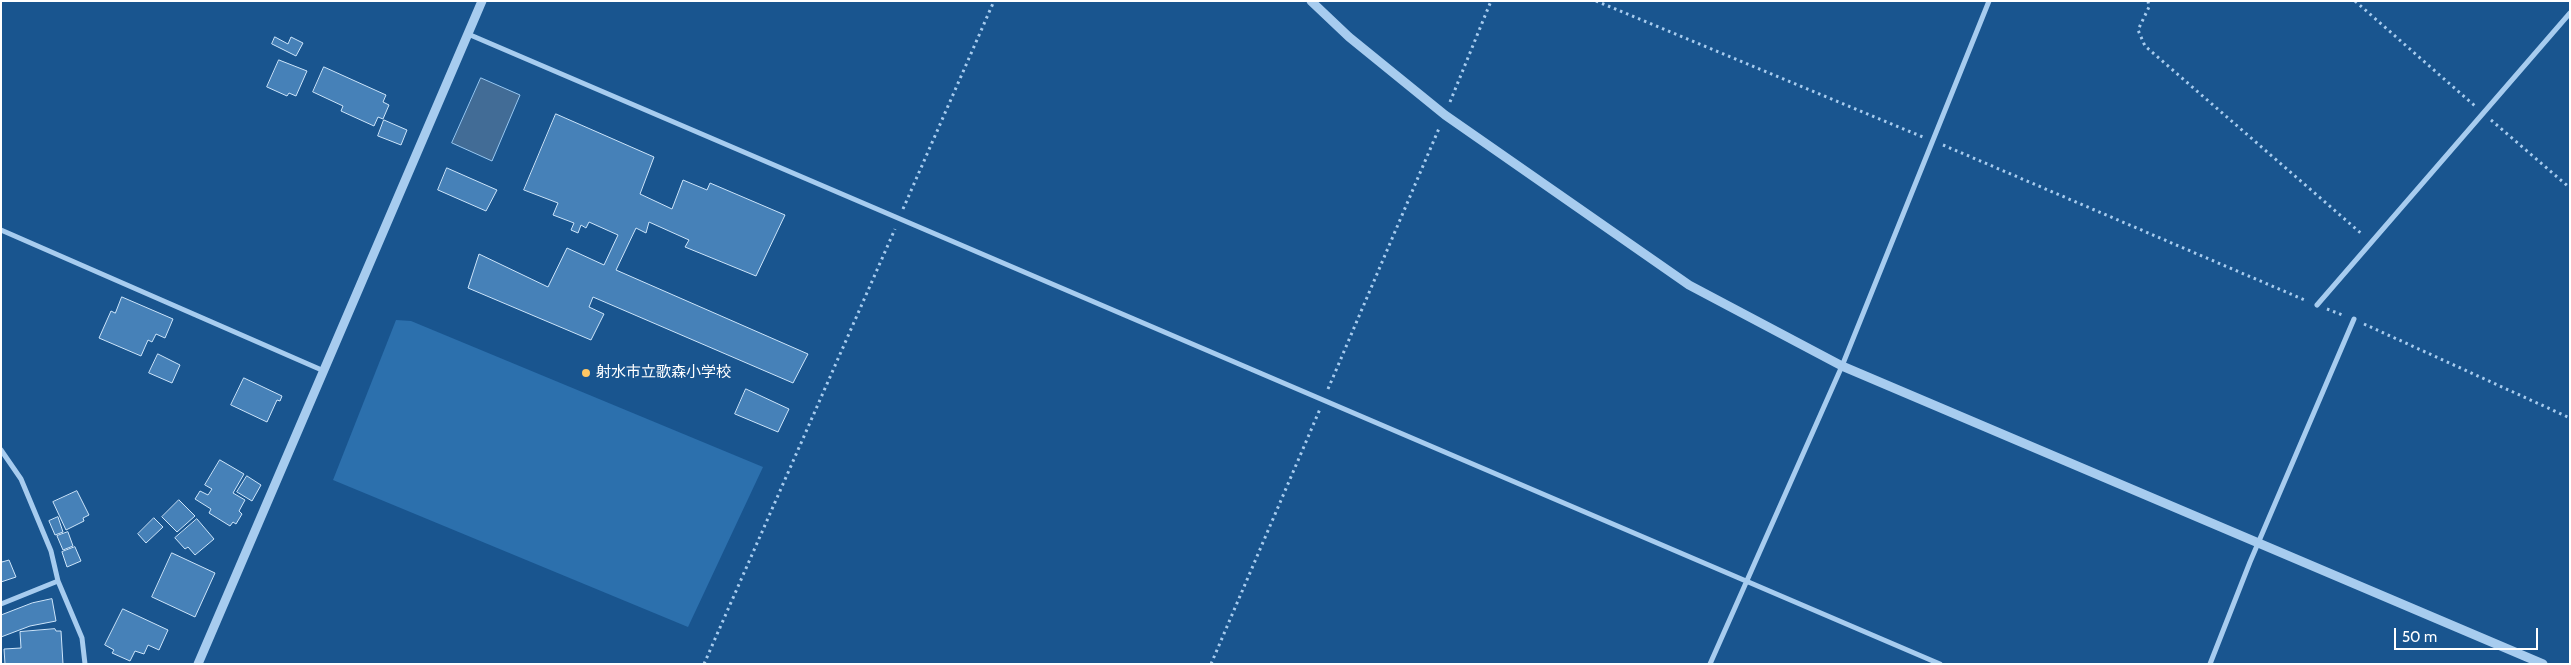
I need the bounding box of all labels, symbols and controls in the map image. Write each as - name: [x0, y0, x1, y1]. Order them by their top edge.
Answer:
- place label: 射水市立歌森小学校: [596, 364, 731, 382]
- marker: 射水市立歌森小学校: [580, 367, 592, 379]
- scale bar: [2396, 618, 2540, 650]
- text: 50 m: [2402, 628, 2437, 646]

